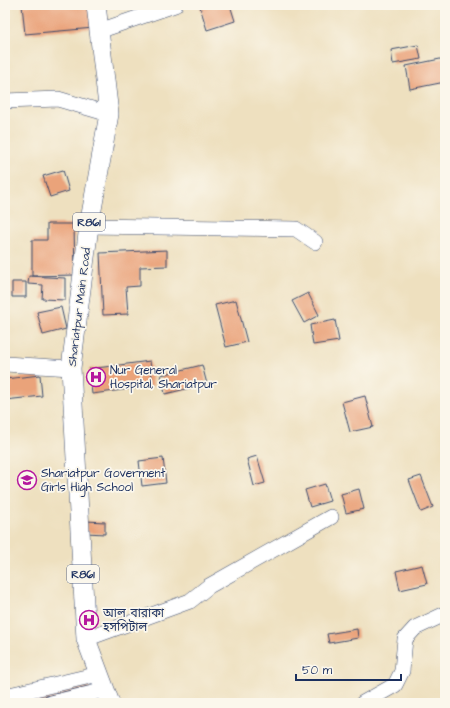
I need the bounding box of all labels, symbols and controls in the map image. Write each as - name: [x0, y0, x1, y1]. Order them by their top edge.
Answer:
- road number: R861: [73, 213, 105, 231]
- street label: Shariatpur Main Road: [64, 247, 95, 367]
- place label: Nur General Hospital, Shariatpur: [110, 362, 217, 393]
- hospital icon: Nur General Hospital, Shariatpur: [85, 366, 107, 388]
- place label: Shariatpur Goverment Girls High School: [41, 465, 166, 497]
- school or university icon: Shariatpur Goverment Girls High School: [16, 469, 38, 491]
- road number: R861: [67, 565, 99, 583]
- place label: আল বারাকা হসপিটাল: [102, 605, 165, 636]
- hospital icon: আল বারাকা হসপিটাল: [78, 609, 100, 631]
- scale bar: [296, 656, 401, 682]
- text: 50 m: [302, 662, 333, 679]

